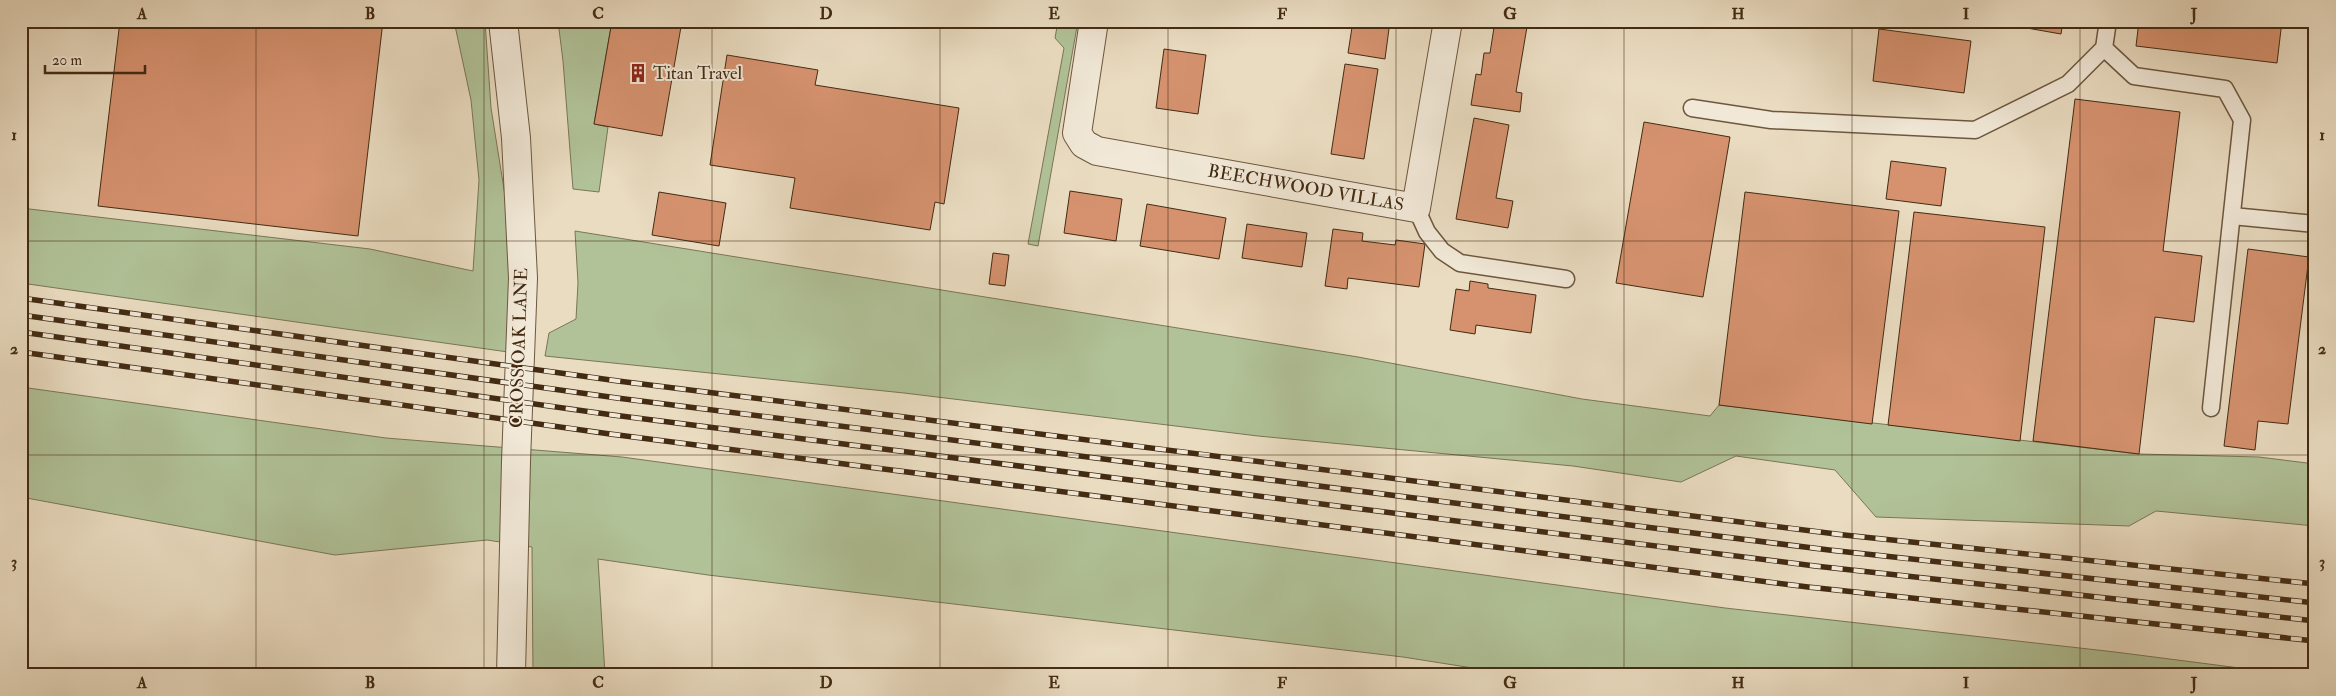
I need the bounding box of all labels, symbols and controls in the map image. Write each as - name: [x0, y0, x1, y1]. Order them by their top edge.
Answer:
- text: A: [136, 4, 148, 24]
- text: B: [365, 4, 375, 24]
- text: C: [592, 4, 604, 24]
- text: D: [819, 4, 833, 24]
- text: E: [1048, 4, 1060, 24]
- text: F: [1277, 4, 1287, 24]
- text: G: [1503, 4, 1517, 24]
- text: H: [1731, 4, 1745, 24]
- text: I: [1963, 4, 1970, 24]
- text: J: [2190, 4, 2198, 25]
- scale bar: [45, 42, 145, 74]
- text: 20 m: [52, 51, 82, 70]
- building icon: Titan Travel: [627, 62, 649, 84]
- place label: Titan Travel: [653, 62, 742, 85]
- text: 1: [11, 125, 17, 145]
- text: 1: [2319, 125, 2325, 145]
- street label: BEECHWOOD VILLAS: [1206, 159, 1406, 217]
- street label: CROSS OAK LANE: [505, 267, 533, 429]
- text: 2: [10, 339, 18, 359]
- text: 2: [2318, 339, 2326, 359]
- text: 3: [11, 552, 17, 572]
- text: 3: [2319, 552, 2325, 572]
- text: A: [136, 673, 148, 693]
- text: B: [365, 673, 375, 693]
- text: C: [592, 673, 604, 693]
- text: D: [819, 673, 833, 693]
- text: E: [1048, 673, 1060, 693]
- text: F: [1277, 673, 1287, 693]
- text: G: [1503, 673, 1517, 693]
- text: H: [1731, 673, 1745, 693]
- text: I: [1963, 673, 1970, 693]
- text: J: [2190, 673, 2198, 694]

